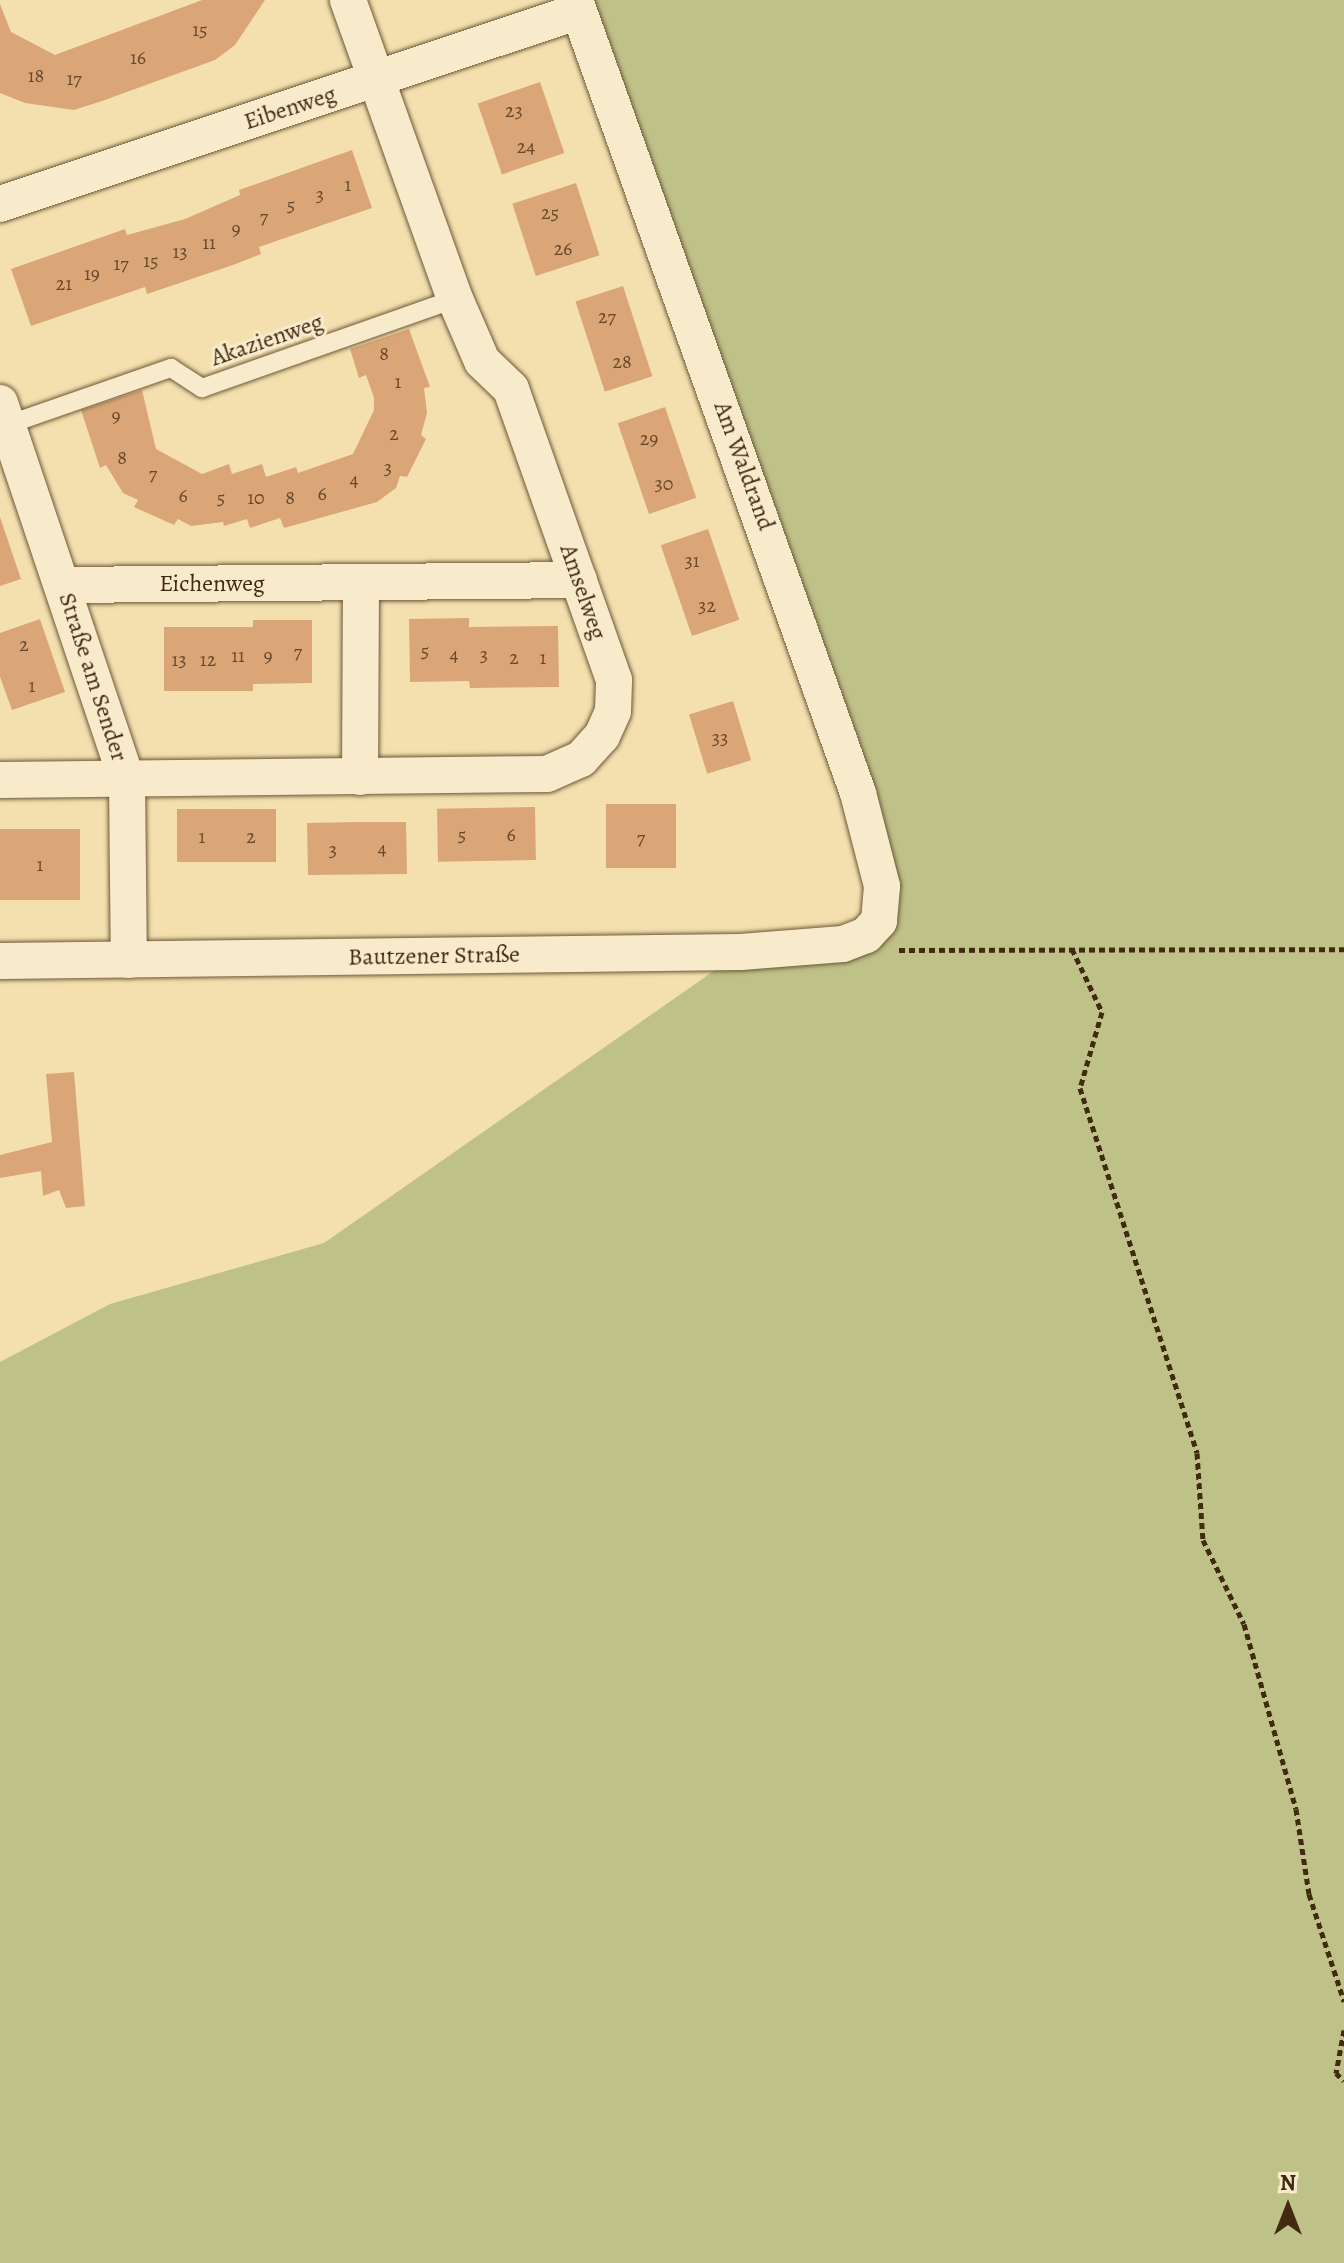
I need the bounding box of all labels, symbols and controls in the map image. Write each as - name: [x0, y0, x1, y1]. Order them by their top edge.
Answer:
- house number: 15: [192, 17, 208, 41]
- house number: 16: [130, 45, 146, 69]
- house number: 18: [28, 63, 44, 87]
- house number: 17: [66, 66, 82, 90]
- street label: Eibenweg: [240, 80, 340, 136]
- house number: 23: [505, 98, 523, 122]
- house number: 24: [517, 134, 535, 158]
- house number: 1: [345, 172, 351, 196]
- house number: 3: [316, 182, 324, 206]
- house number: 5: [287, 192, 295, 216]
- house number: 25: [541, 200, 559, 224]
- house number: 7: [260, 204, 268, 228]
- house number: 9: [231, 216, 241, 240]
- house number: 11: [202, 230, 216, 254]
- house number: 26: [554, 236, 572, 260]
- house number: 13: [172, 239, 188, 263]
- house number: 15: [143, 248, 159, 272]
- house number: 17: [113, 251, 129, 275]
- house number: 19: [84, 261, 100, 285]
- house number: 21: [56, 271, 72, 295]
- house number: 27: [598, 304, 616, 328]
- street label: Akazienweg: [207, 307, 327, 373]
- house number: 8: [379, 341, 389, 365]
- house number: 28: [612, 349, 632, 373]
- house number: 1: [395, 369, 401, 393]
- street label: Am Waldrand: [707, 398, 781, 534]
- house number: 9: [111, 403, 121, 427]
- house number: 2: [389, 421, 399, 445]
- house number: 29: [640, 426, 658, 450]
- house number: 8: [117, 445, 127, 469]
- house number: 3: [384, 455, 392, 479]
- house number: 7: [149, 461, 157, 485]
- house number: 4: [349, 467, 359, 491]
- house number: 30: [655, 471, 673, 495]
- house number: 6: [317, 481, 327, 505]
- house number: 6: [178, 483, 188, 507]
- house number: 5: [217, 485, 225, 509]
- house number: 10: [247, 485, 265, 509]
- house number: 8: [285, 485, 295, 509]
- street label: Amselweg: [553, 541, 613, 643]
- house number: 31: [684, 548, 700, 572]
- street label: Eichenweg: [159, 570, 265, 598]
- street label: Straße am Sender: [52, 589, 134, 765]
- house number: 32: [698, 593, 716, 617]
- house number: 2: [19, 632, 29, 656]
- house number: 5: [421, 638, 429, 662]
- house number: 7: [294, 639, 302, 663]
- house number: 4: [449, 642, 459, 666]
- house number: 3: [480, 642, 488, 666]
- house number: 11: [231, 643, 245, 667]
- house number: 9: [263, 643, 273, 667]
- house number: 2: [509, 645, 519, 669]
- house number: 1: [540, 645, 546, 669]
- house number: 13: [171, 647, 187, 671]
- house number: 12: [200, 647, 216, 671]
- house number: 1: [29, 673, 35, 697]
- house number: 33: [712, 725, 728, 749]
- house number: 5: [458, 822, 466, 846]
- house number: 6: [506, 822, 516, 846]
- house number: 1: [199, 824, 205, 848]
- house number: 2: [246, 824, 256, 848]
- house number: 7: [637, 825, 645, 849]
- house number: 4: [377, 836, 387, 860]
- house number: 3: [329, 837, 337, 861]
- house number: 1: [37, 852, 43, 876]
- street label: Bautzener Straße: [348, 940, 520, 972]
- north arrow: [1248, 2167, 1328, 2247]
- text: N: [1280, 2168, 1296, 2198]

